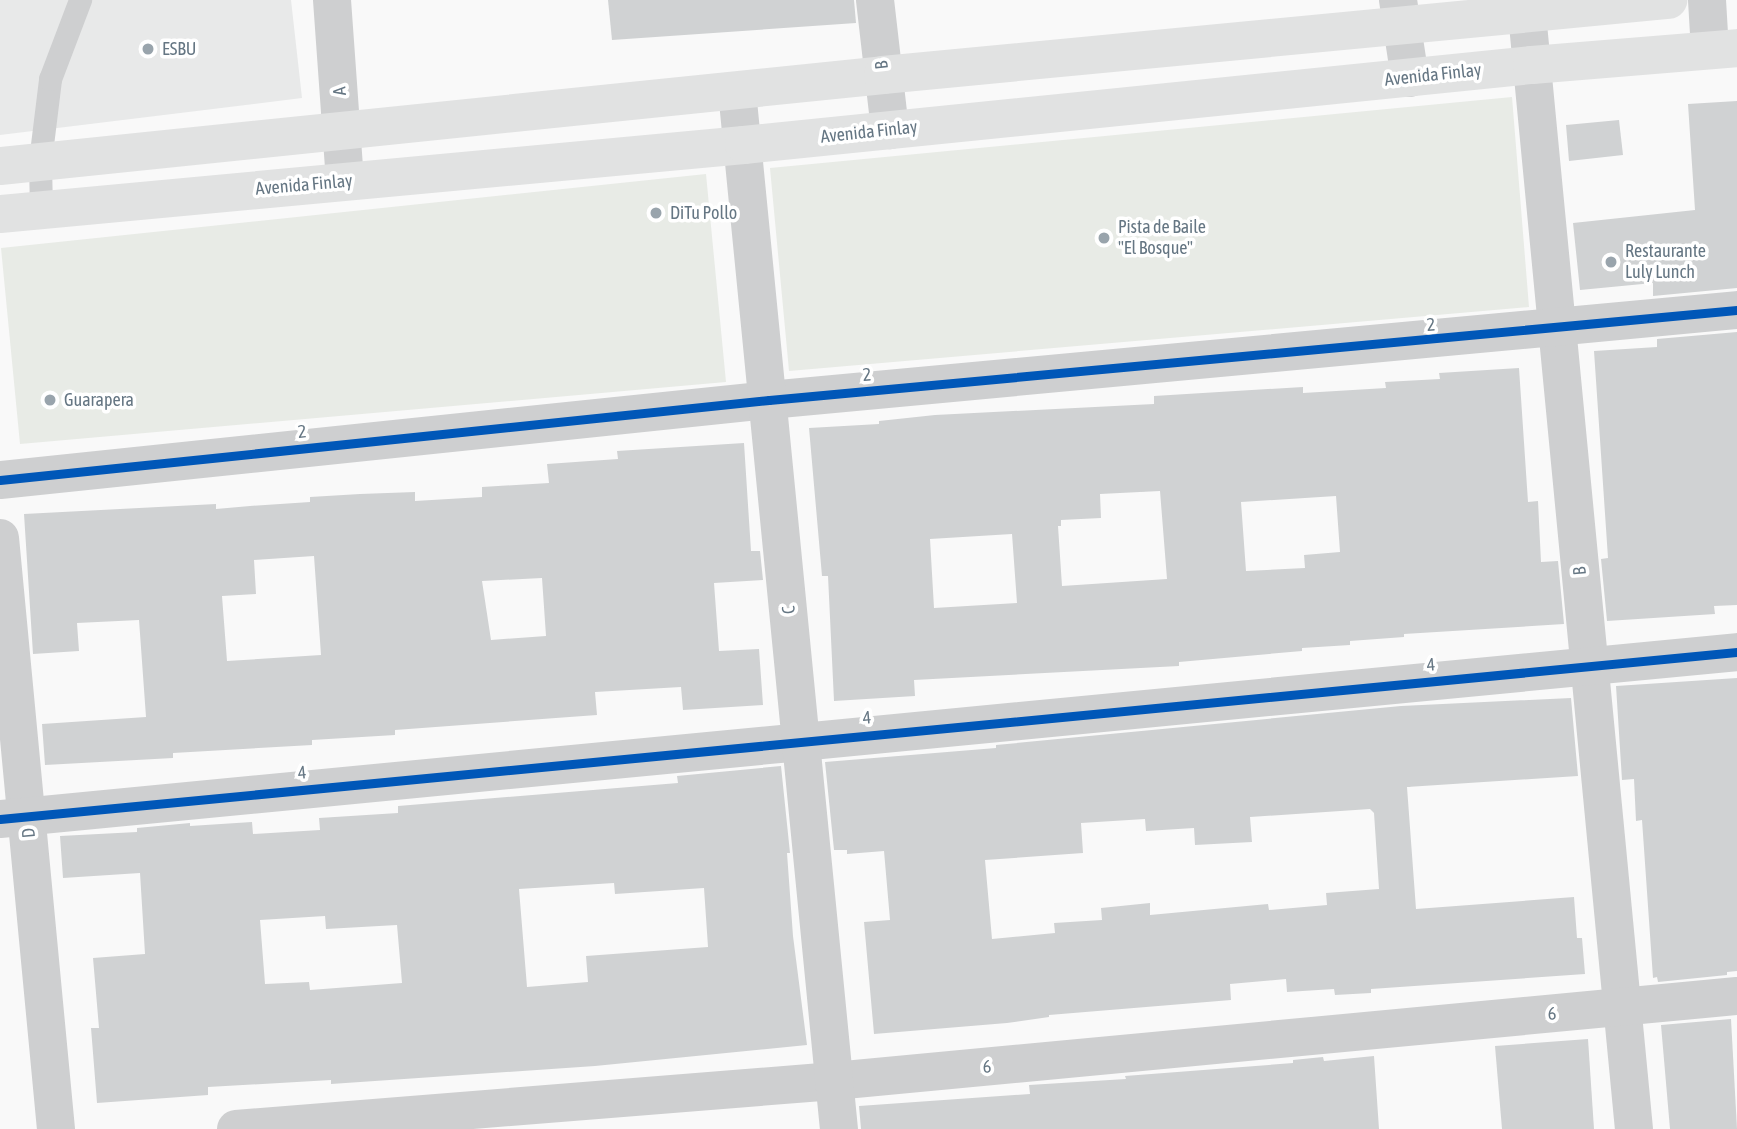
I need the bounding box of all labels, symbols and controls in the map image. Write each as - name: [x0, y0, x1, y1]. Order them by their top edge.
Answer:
- place label: ESBU: [162, 38, 196, 60]
- marker: ESBU: [140, 41, 156, 57]
- street label: Avenida Finlay: [1384, 59, 1482, 91]
- street label: B: [871, 60, 893, 70]
- street label: A: [329, 86, 351, 96]
- street label: Avenida Finlay: [820, 116, 918, 148]
- street label: Avenida Finlay: [255, 170, 353, 200]
- place label: DiTu Pollo: [670, 202, 737, 224]
- marker: DiTu Pollo: [648, 205, 664, 221]
- place label: Pista de Baile "El Bosque": [1118, 217, 1206, 260]
- marker: Pista de Baile "El Bosque": [1096, 230, 1112, 246]
- place label: Restaurante Luly Lunch: [1625, 241, 1706, 284]
- marker: Restaurante Luly Lunch: [1603, 254, 1619, 270]
- street label: 2: [1426, 314, 1436, 336]
- street label: 2: [862, 364, 872, 386]
- place label: Guarapera: [64, 389, 134, 411]
- marker: Guarapera: [42, 392, 58, 408]
- street label: 2: [297, 421, 307, 443]
- street label: B: [1569, 566, 1591, 576]
- street label: C: [778, 605, 800, 615]
- street label: 4: [1426, 654, 1436, 676]
- street label: 4: [862, 707, 872, 729]
- street label: 4: [297, 762, 307, 784]
- street label: D: [18, 827, 40, 839]
- street label: 6: [1547, 1003, 1557, 1025]
- street label: 6: [982, 1056, 992, 1078]

